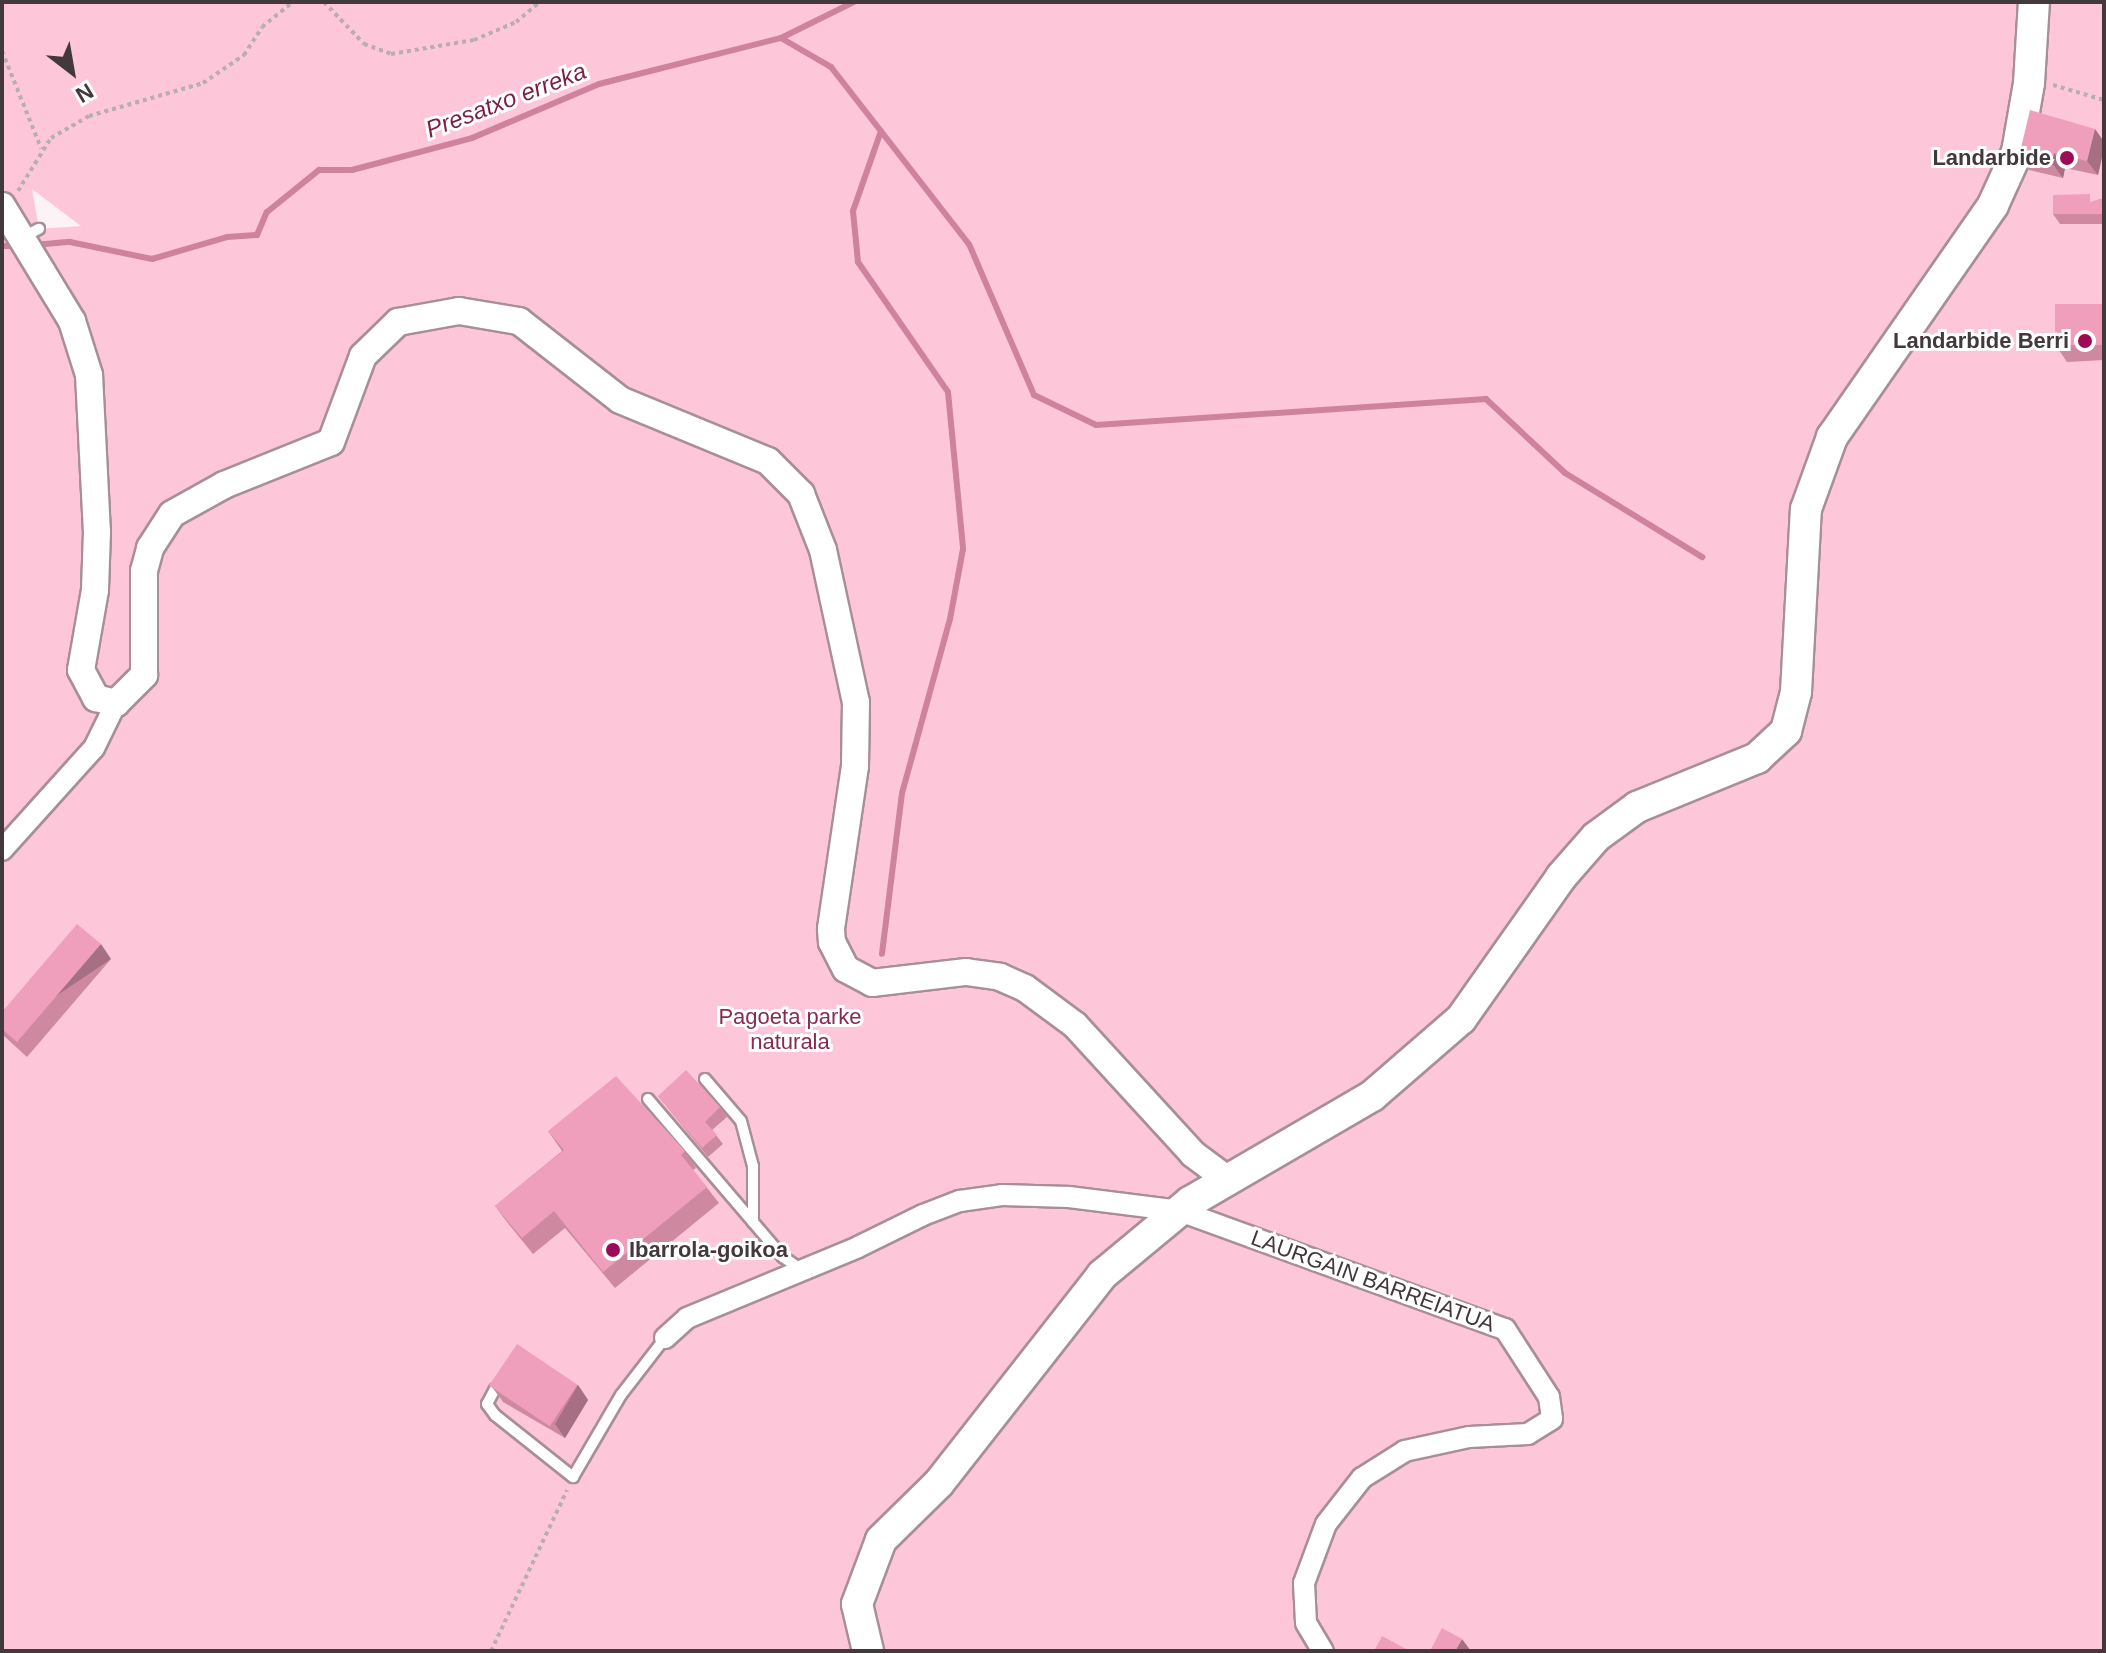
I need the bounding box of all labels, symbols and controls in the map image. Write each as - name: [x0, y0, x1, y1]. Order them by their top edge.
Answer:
- north arrow: [32, 32, 112, 112]
- water label: Presatxo erreka: [422, 56, 590, 144]
- text: N: [71, 78, 98, 108]
- place label: Landarbide: [1932, 145, 2051, 171]
- marker: Landarbide: [2058, 149, 2076, 167]
- place label: Landarbide Berri: [1893, 328, 2069, 354]
- marker: Landarbide Berri: [2076, 332, 2094, 350]
- park label: Pagoeta parke naturala: [718, 1003, 862, 1054]
- street label: LAURGAIN BARREIATUA: [1247, 1225, 1499, 1337]
- place label: Ibarrola-goikoa: [629, 1237, 788, 1263]
- marker: Ibarrola-goikoa: [604, 1241, 622, 1259]

